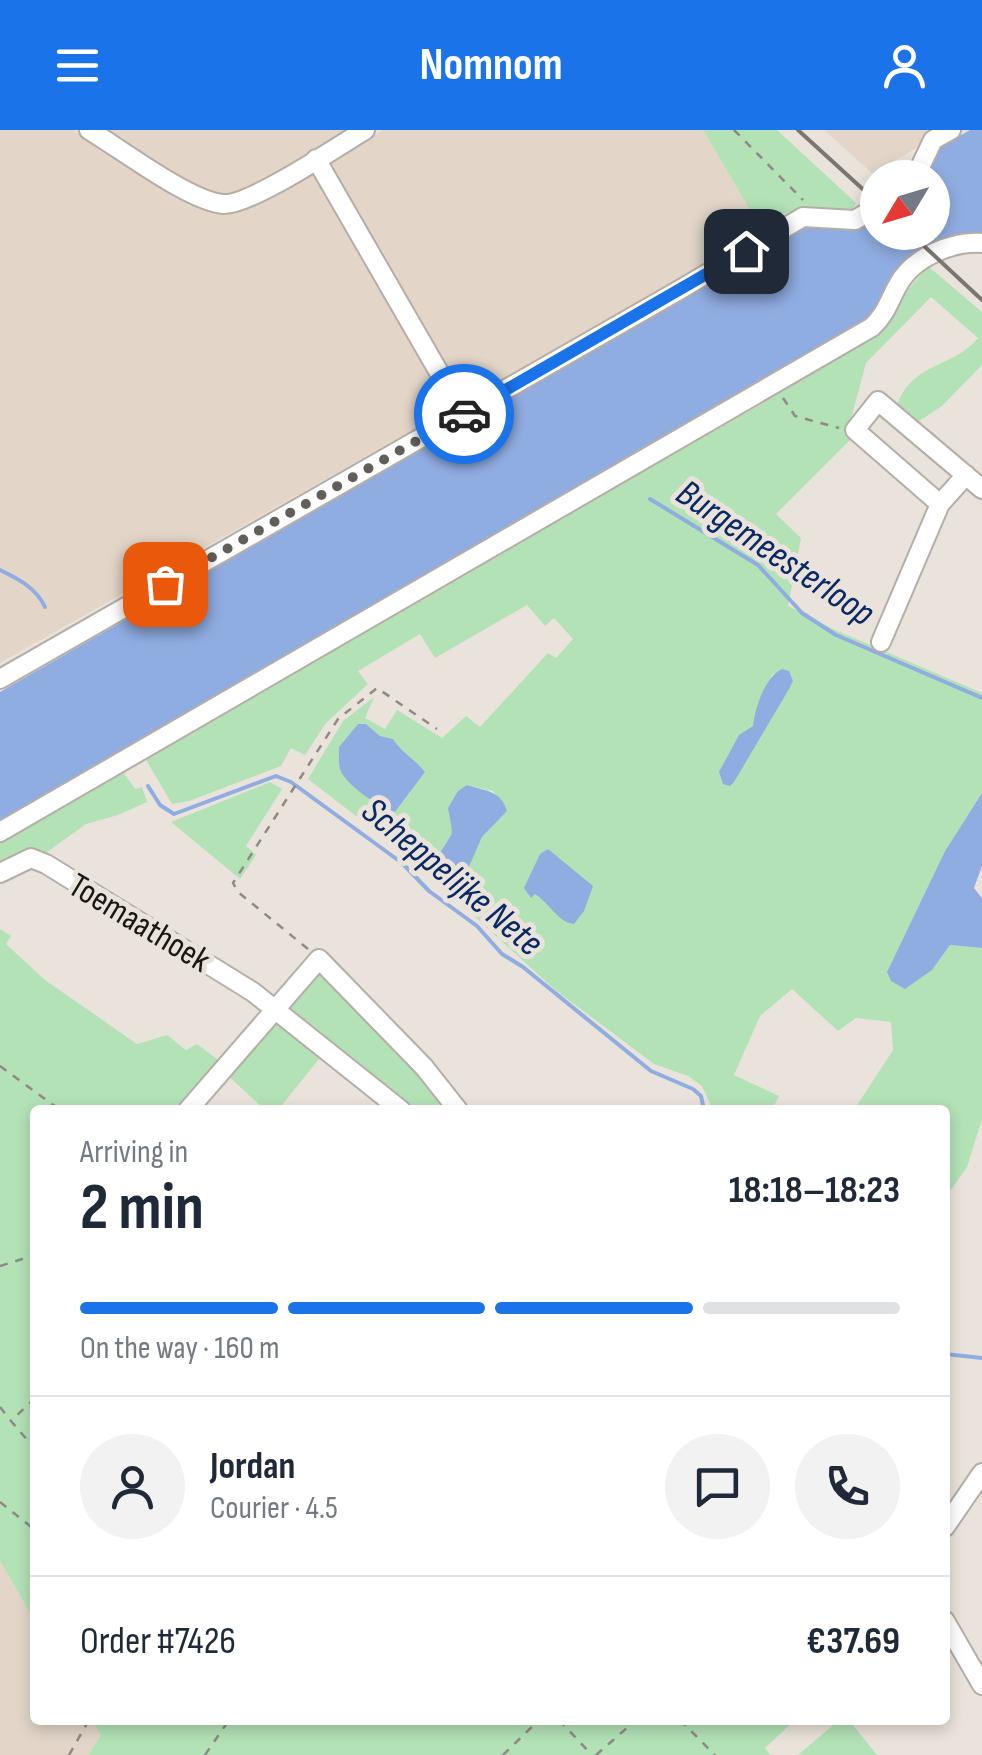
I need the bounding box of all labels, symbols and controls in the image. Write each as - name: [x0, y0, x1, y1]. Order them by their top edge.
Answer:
- icon: menu: [50, 38, 105, 93]
- text: Nomnom: [420, 38, 562, 93]
- icon: person: [877, 38, 932, 93]
- north arrow: [860, 160, 950, 250]
- map controls: [860, 160, 950, 250]
- pin: [704, 209, 789, 294]
- icon: home: [719, 224, 774, 279]
- courier: [414, 364, 514, 464]
- icon: car: [437, 387, 492, 442]
- water label: Burgemeesterloop: [668, 471, 883, 636]
- pin: [123, 542, 208, 627]
- icon: bag: [138, 557, 193, 612]
- water label: Scheppelijke Nete: [352, 788, 552, 966]
- street label: Toemaathoek: [61, 864, 218, 983]
- text: Arriving in: [80, 1133, 188, 1172]
- text: 18:18–18:23: [729, 1168, 900, 1213]
- text: 2 min: [80, 1170, 204, 1248]
- text: On the way · 160 m: [80, 1329, 279, 1368]
- button: person: [80, 1434, 185, 1539]
- button: chat: [665, 1434, 770, 1539]
- button: phone: [795, 1434, 900, 1539]
- text: Jordan: [210, 1444, 295, 1489]
- text: Courier · 4.5: [210, 1489, 338, 1528]
- text: Order #7426: [80, 1619, 236, 1664]
- text: €37.69: [806, 1619, 900, 1664]

